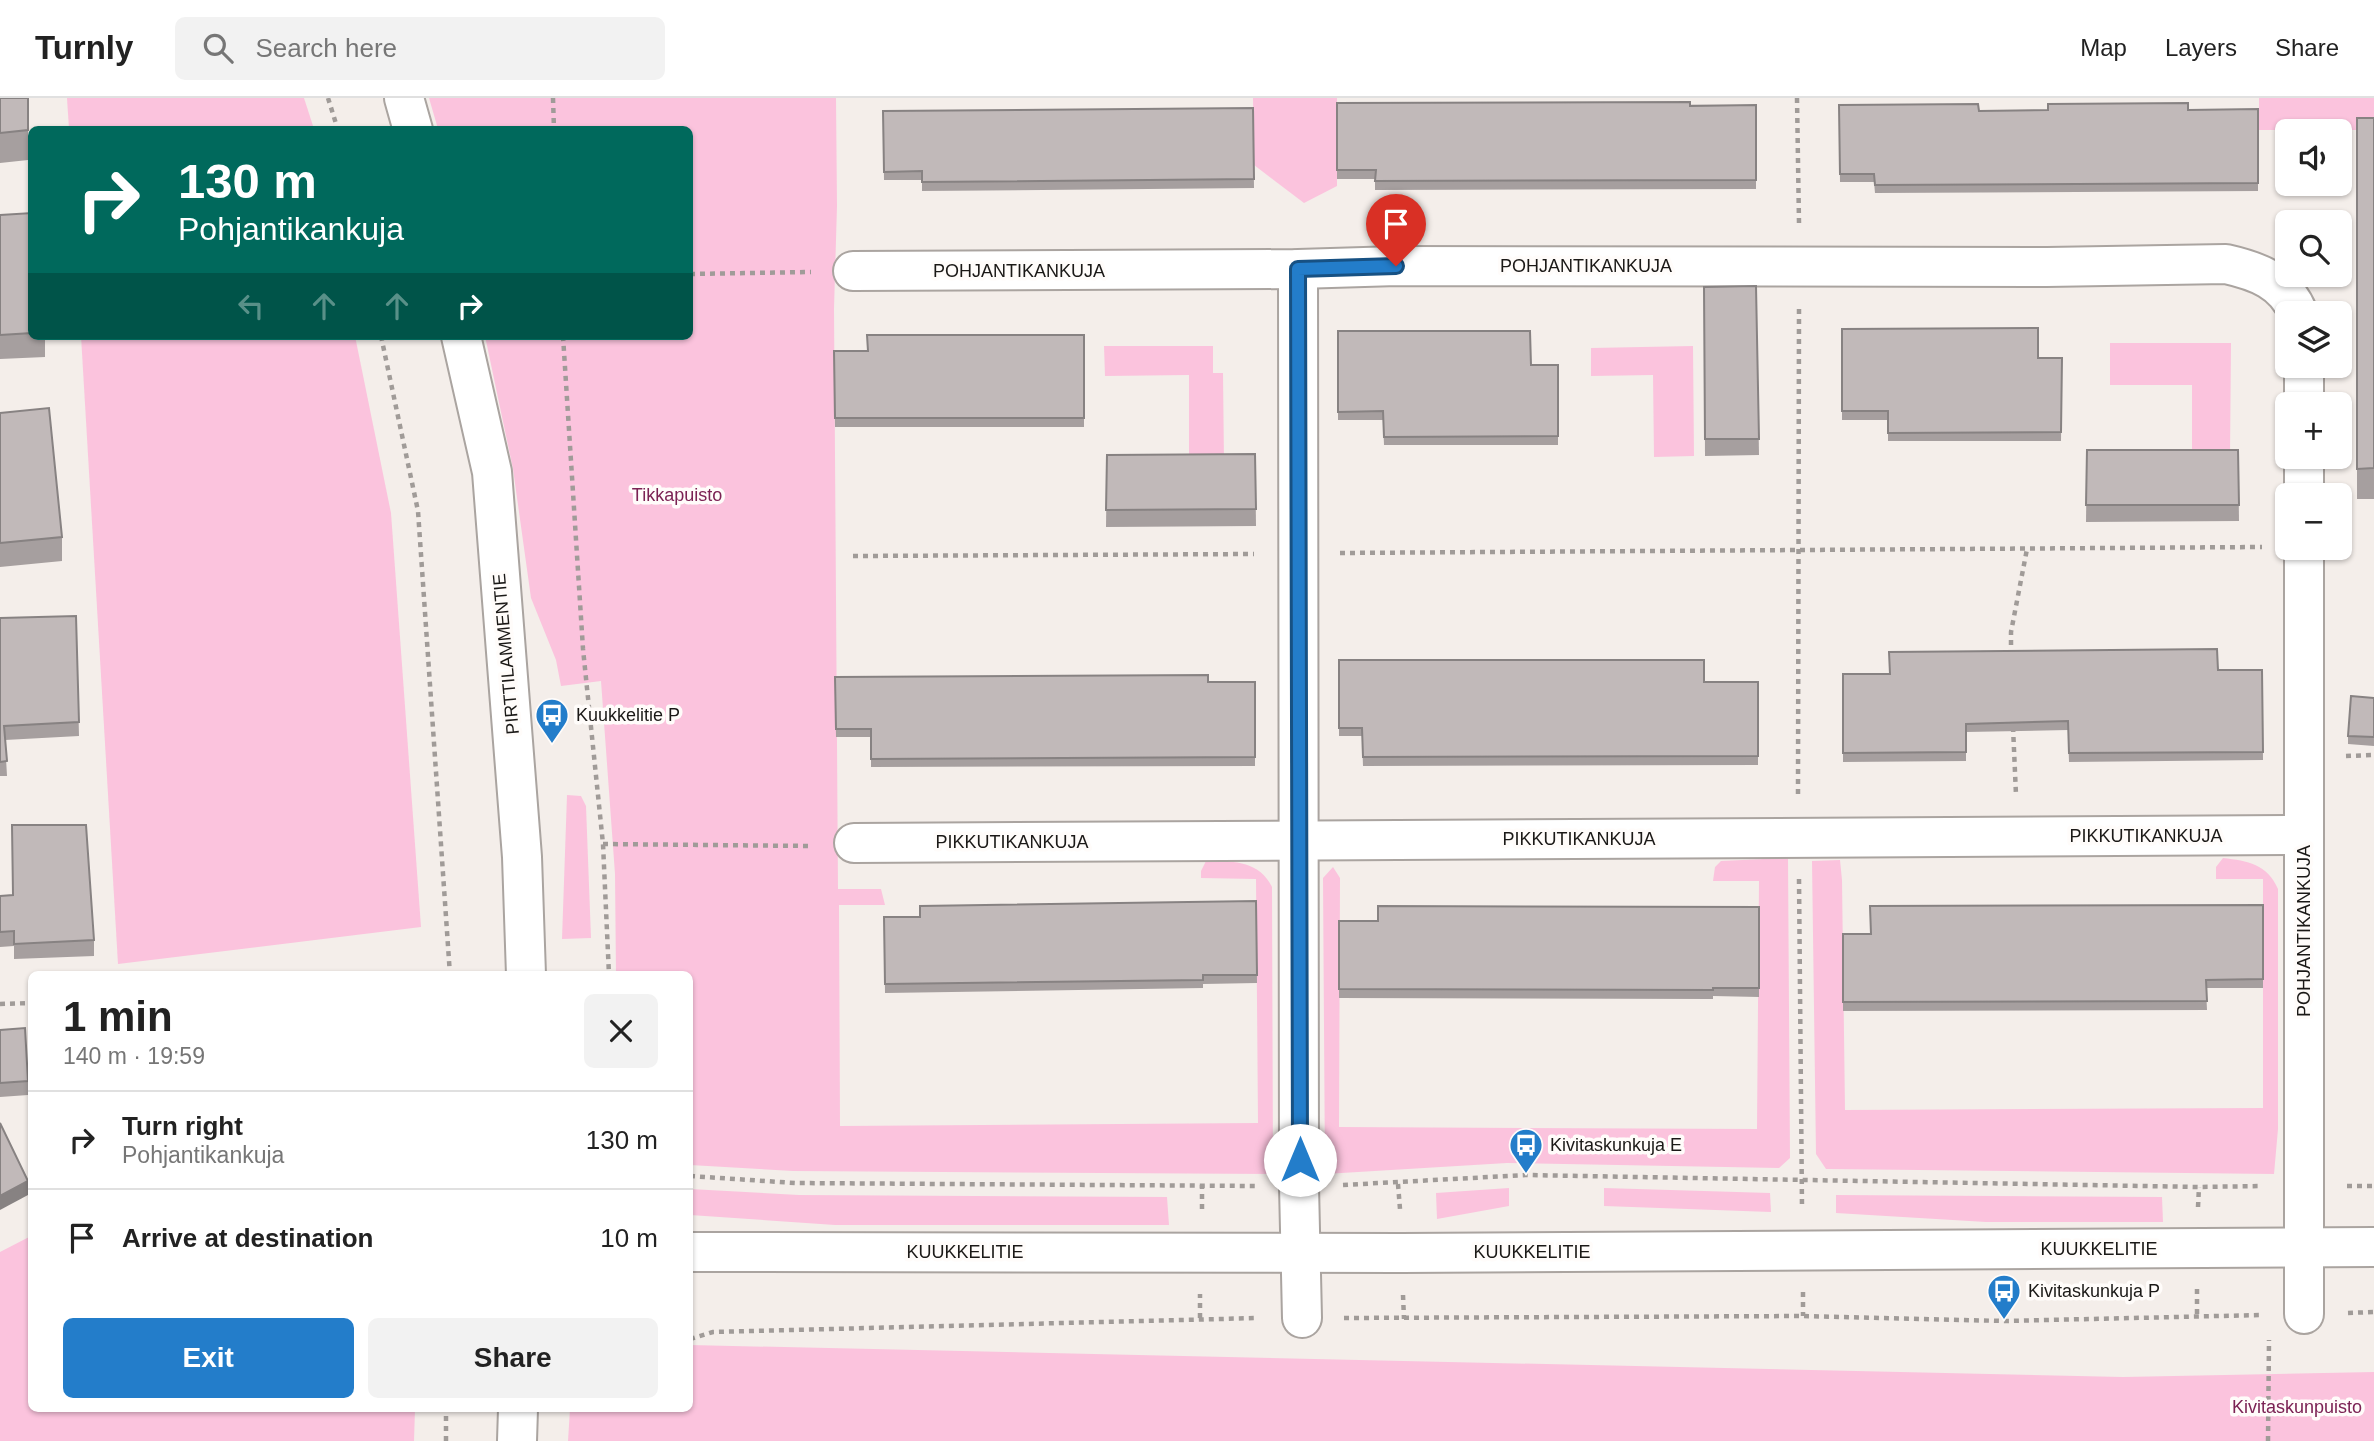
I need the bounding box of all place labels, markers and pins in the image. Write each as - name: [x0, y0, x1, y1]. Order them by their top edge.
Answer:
- pin: [1366, 194, 1426, 266]
- bus stop icon: Kuukkelitie P: [533, 696, 571, 745]
- place label: Kuukkelitie P: [576, 705, 680, 725]
- bus stop icon: Kivitaskunkuja E: [1507, 1126, 1545, 1175]
- place label: Kivitaskunkuja E: [1550, 1135, 1682, 1155]
- bus stop icon: Kivitaskunkuja P: [1985, 1272, 2023, 1321]
- place label: Kivitaskunkuja P: [2028, 1281, 2160, 1301]

